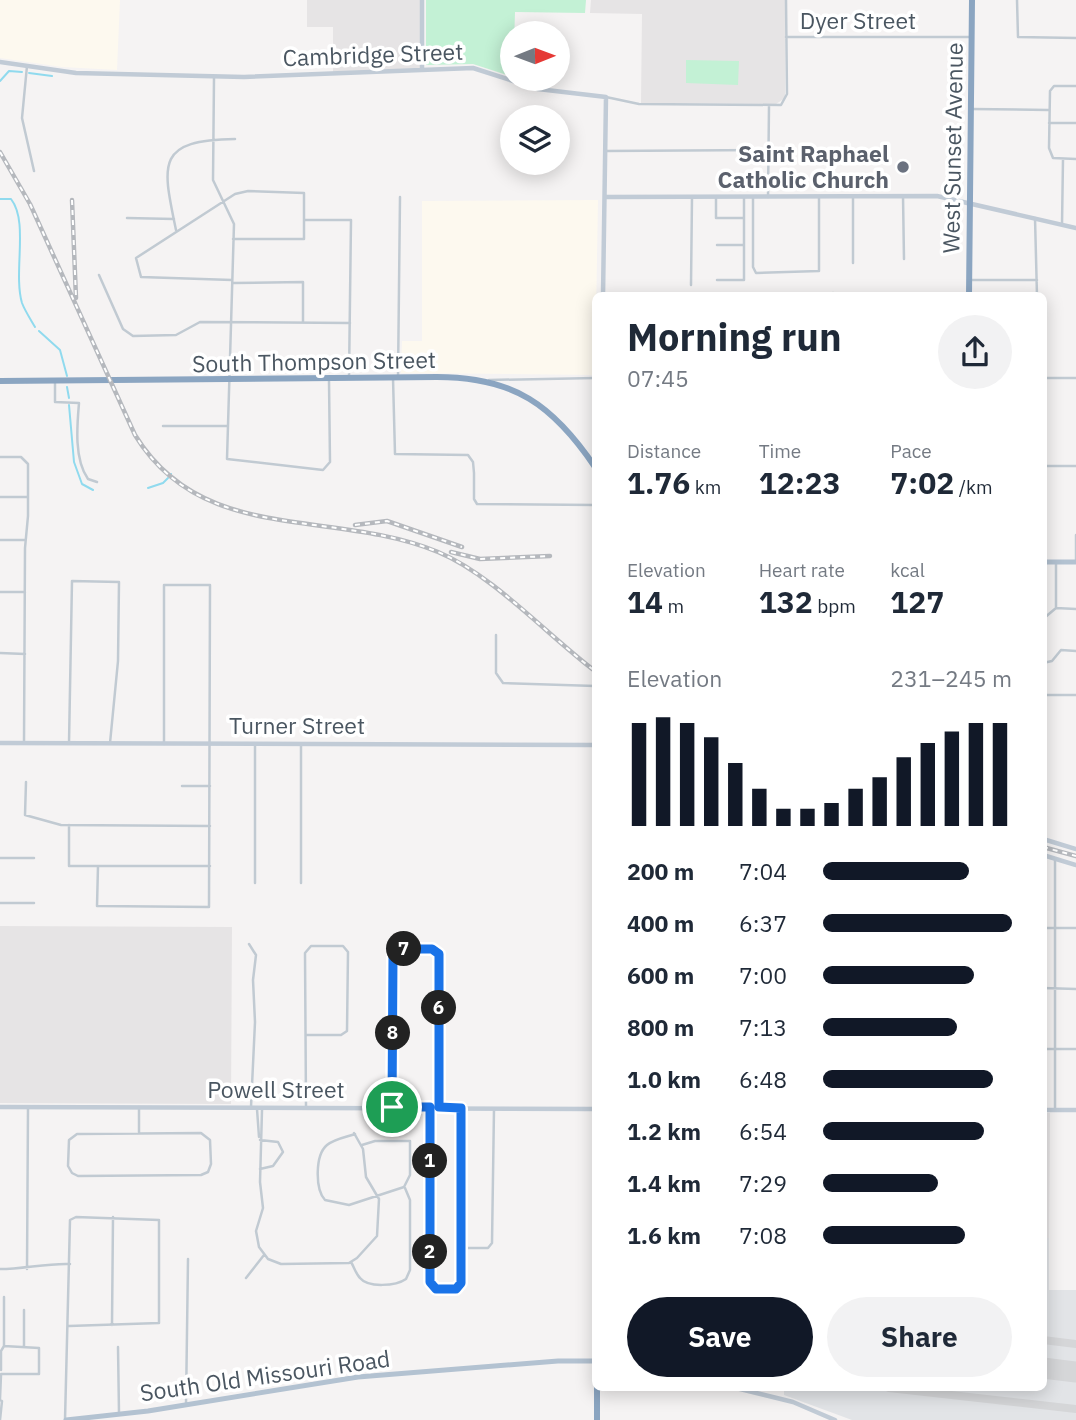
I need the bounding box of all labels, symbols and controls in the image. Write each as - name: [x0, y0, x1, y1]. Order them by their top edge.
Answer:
- street label: Dyer Street: [800, 5, 916, 35]
- north arrow: [500, 21, 570, 91]
- map controls: [500, 21, 570, 175]
- street label: Cambridge Street: [282, 36, 464, 72]
- street label: West Sunset Avenue: [935, 42, 969, 254]
- button: layers: [500, 105, 570, 175]
- place label: Saint Raphael Catholic Church: [718, 138, 889, 194]
- marker: Saint Raphael Catholic Church: [895, 159, 911, 175]
- text: Morning run: [627, 312, 842, 361]
- button: share: [938, 315, 1012, 389]
- street label: South Thompson Street: [192, 344, 436, 378]
- text: 07:45: [627, 363, 689, 393]
- text: Distance: [627, 439, 701, 463]
- text: Time: [759, 439, 801, 463]
- text: Pace: [890, 439, 932, 463]
- text: 1.76: [627, 463, 690, 502]
- text: 12:23: [759, 463, 841, 502]
- text: 7:02: [890, 463, 954, 502]
- text: km: [690, 475, 721, 499]
- text: /km: [954, 475, 993, 499]
- text: Elevation: [627, 558, 706, 582]
- text: Heart rate: [759, 558, 845, 582]
- text: kcal: [890, 558, 925, 582]
- text: 14: [627, 582, 663, 621]
- text: 132: [759, 582, 813, 621]
- text: 127: [890, 582, 944, 621]
- text: m: [663, 594, 684, 618]
- text: bpm: [813, 594, 856, 618]
- text: Elevation: [627, 663, 722, 693]
- text: 231–245 m: [890, 663, 1012, 693]
- street label: Turner Street: [229, 710, 365, 740]
- text: 200 m: [627, 856, 694, 886]
- text: 7:04: [739, 856, 787, 886]
- text: 400 m: [627, 908, 694, 938]
- text: 6:37: [739, 908, 787, 938]
- pin: 7: [386, 932, 422, 967]
- text: 7: [398, 936, 409, 960]
- text: 600 m: [627, 960, 694, 990]
- text: 7:00: [739, 960, 787, 990]
- pin: 6: [422, 990, 457, 1026]
- text: 6: [433, 995, 444, 1019]
- text: 800 m: [627, 1012, 694, 1042]
- text: 7:13: [739, 1012, 787, 1042]
- pin: 8: [376, 1016, 410, 1050]
- text: 8: [387, 1020, 398, 1044]
- text: 1.0 km: [627, 1064, 701, 1094]
- text: 6:48: [739, 1064, 787, 1094]
- street label: Powell Street: [207, 1074, 345, 1104]
- pin: [362, 1077, 422, 1137]
- icon: arrive: [373, 1088, 411, 1126]
- text: 1.2 km: [627, 1116, 701, 1146]
- text: 6:54: [739, 1116, 787, 1146]
- pin: 1: [412, 1144, 448, 1178]
- text: 1: [424, 1148, 435, 1172]
- text: 1.4 km: [627, 1168, 701, 1198]
- text: 7:29: [739, 1168, 787, 1198]
- text: 1.6 km: [627, 1220, 701, 1250]
- text: 7:08: [739, 1220, 787, 1250]
- pin: 2: [412, 1234, 448, 1270]
- text: 2: [424, 1239, 435, 1263]
- button: Save: [627, 1297, 813, 1377]
- button: Share: [827, 1297, 1012, 1377]
- street label: South Old Missouri Road: [138, 1343, 392, 1407]

